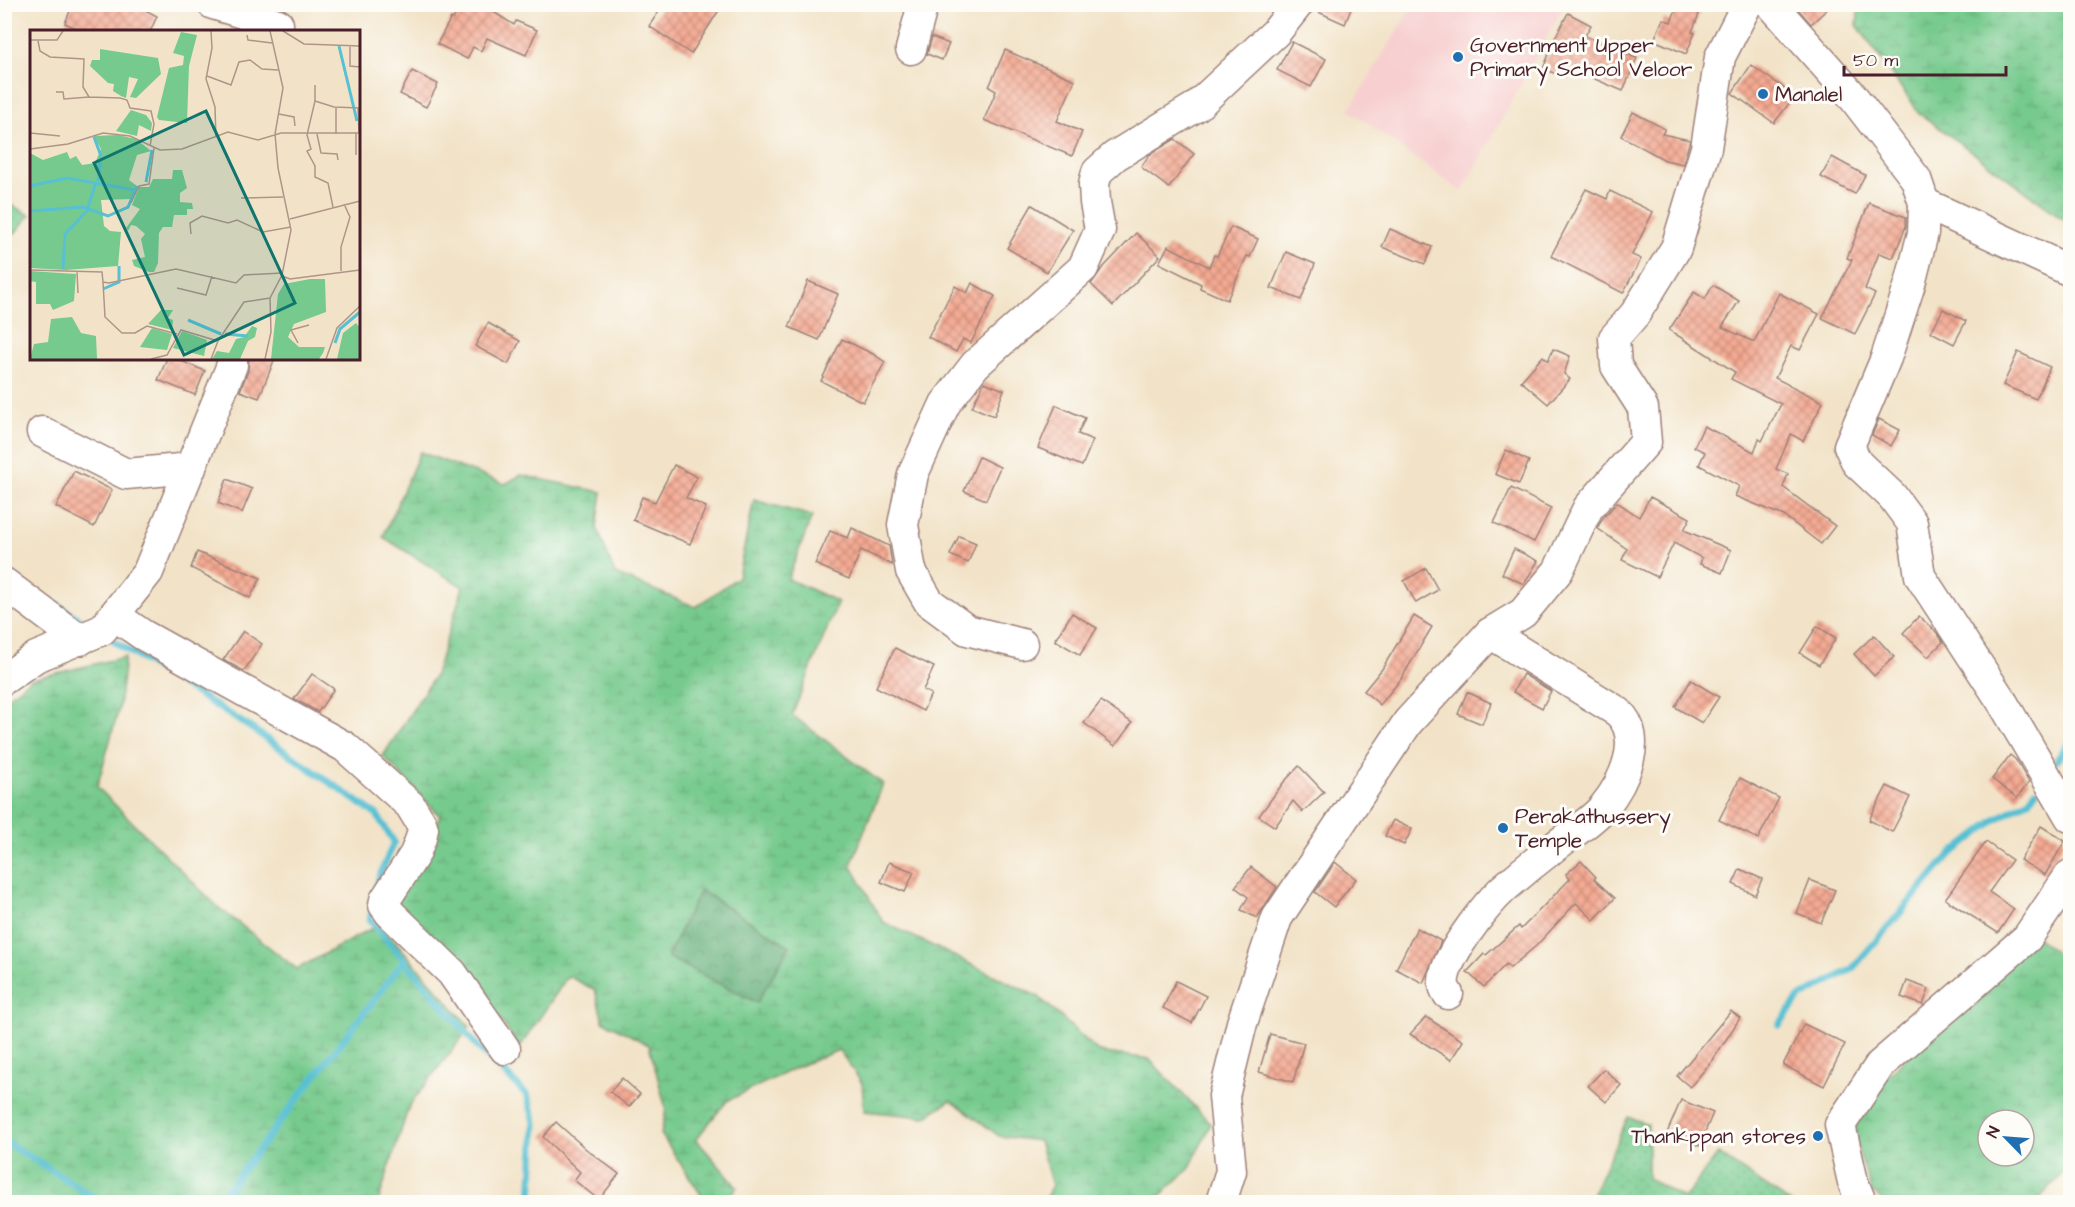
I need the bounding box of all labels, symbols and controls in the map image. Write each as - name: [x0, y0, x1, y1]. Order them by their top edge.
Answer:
- inset map: [30, 30, 360, 360]
- place label: Government Upper Primary School Veloor: [1470, 31, 1693, 86]
- scale bar: [1844, 39, 2006, 77]
- text: 50 m: [1853, 48, 1898, 73]
- marker: Government Upper Primary School Veloor: [1451, 50, 1465, 64]
- place label: Manalel: [1775, 80, 1842, 109]
- marker: Manalel: [1756, 87, 1770, 101]
- place label: Perakathussery Temple: [1515, 802, 1671, 856]
- marker: Perakathussery Temple: [1496, 821, 1510, 835]
- north arrow: [1976, 1108, 2036, 1168]
- place label: Thankppan stores: [1631, 1122, 1806, 1152]
- text: N: [1981, 1123, 2005, 1141]
- marker: Thankppan stores: [1811, 1129, 1825, 1143]

